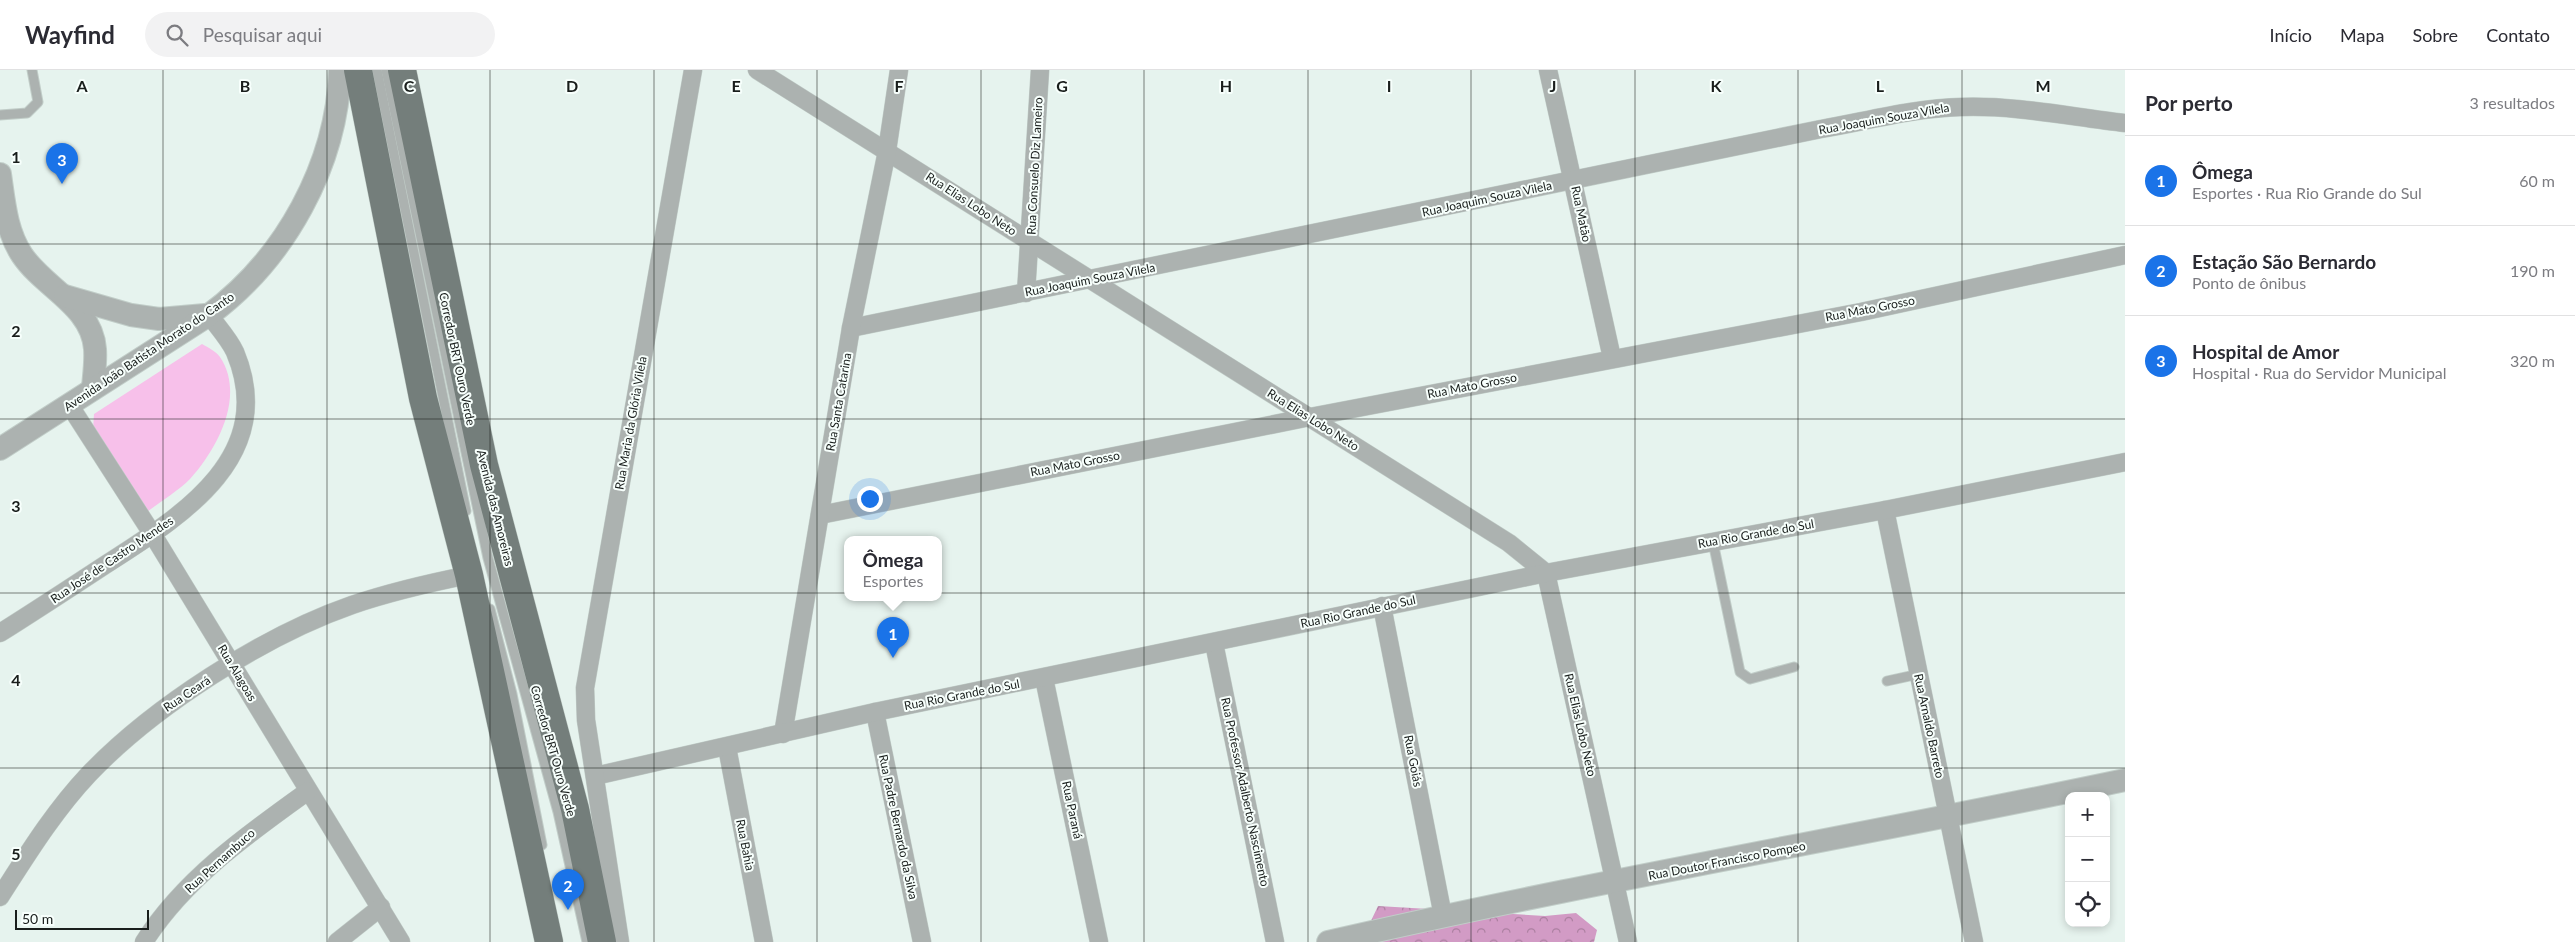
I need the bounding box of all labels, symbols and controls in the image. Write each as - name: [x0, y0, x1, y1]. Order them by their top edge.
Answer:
- search box: [145, 12, 495, 57]
- text: Wayfind: [25, 20, 115, 49]
- icon: search: [163, 21, 191, 49]
- text: Pesquisar aqui: [203, 23, 322, 46]
- text: Início: [2270, 24, 2312, 46]
- text: Mapa: [2340, 24, 2384, 46]
- text: Sobre: [2412, 24, 2458, 46]
- text: Contato: [2486, 24, 2550, 46]
- text: A: [75, 76, 88, 95]
- text: B: [240, 76, 250, 95]
- text: C: [404, 76, 415, 95]
- text: D: [566, 76, 578, 95]
- text: E: [731, 76, 741, 95]
- text: F: [894, 76, 904, 95]
- text: G: [1056, 76, 1068, 95]
- text: H: [1220, 76, 1232, 95]
- text: I: [1387, 76, 1391, 95]
- text: J: [1550, 76, 1556, 95]
- text: K: [1711, 76, 1723, 95]
- text: L: [1876, 76, 1885, 95]
- text: M: [2035, 76, 2051, 95]
- text: Por perto: [2145, 90, 2233, 115]
- text: 3 resultados: [2469, 93, 2555, 112]
- street label: Rua Consuelo Diz Lameiro: [1023, 97, 1046, 235]
- street label: Rua Joaquim Souza Vilela: [1817, 100, 1950, 137]
- pin: 3: [46, 143, 78, 184]
- text: 1: [11, 147, 21, 166]
- text: Ômega: [2192, 160, 2253, 183]
- street label: Rua Elias Lobo Neto: [923, 169, 1020, 239]
- text: 1: [2156, 171, 2166, 190]
- text: 60 m: [2519, 171, 2555, 190]
- street label: Rua Joaquim Souza Vilela: [1421, 177, 1553, 220]
- text: Esportes · Rua Rio Grande do Sul: [2192, 183, 2422, 202]
- street label: Rua Matão: [1568, 184, 1595, 243]
- text: Estação São Bernardo: [2192, 250, 2376, 273]
- street label: Rua Joaquim Souza Vilela: [1023, 260, 1156, 300]
- text: 2: [2156, 261, 2166, 280]
- text: 190 m: [2510, 261, 2555, 280]
- text: Ponto de ônibus: [2192, 273, 2306, 292]
- street label: Avenida João Batista Morato do Canto: [61, 289, 237, 414]
- street label: Corredor BRT Ouro Verde: [436, 291, 479, 427]
- street label: Rua Mato Grosso: [1824, 292, 1916, 325]
- text: 2: [11, 321, 21, 340]
- text: Hospital de Amor: [2192, 340, 2339, 363]
- text: 3: [2156, 351, 2166, 370]
- text: 320 m: [2510, 351, 2555, 370]
- street label: Rua Santa Catarina: [822, 352, 855, 452]
- street label: Rua Maria da Glória Vilela: [611, 355, 650, 491]
- text: Hospital · Rua do Servidor Municipal: [2192, 363, 2447, 382]
- street label: Rua Mato Grosso: [1426, 369, 1518, 402]
- street label: Rua Elias Lobo Neto: [1265, 385, 1362, 454]
- street label: Rua Mato Grosso: [1029, 447, 1121, 480]
- street label: Avenida das Amoreiras: [474, 448, 517, 568]
- your location: [857, 486, 883, 512]
- text: 3: [11, 496, 21, 515]
- street label: Rua José de Castro Mendes: [48, 513, 176, 606]
- street label: Rua Rio Grande do Sul: [1697, 516, 1815, 551]
- popup: [844, 536, 942, 601]
- text: Ômega: [863, 548, 923, 571]
- text: Esportes: [863, 571, 923, 590]
- street label: Rua Rio Grande do Sul: [1299, 592, 1417, 631]
- pin: 1: [877, 617, 909, 658]
- street label: Rua Alagoas: [215, 642, 260, 704]
- text: 4: [11, 670, 21, 689]
- street label: Rua Ceará: [160, 672, 213, 715]
- street label: Rua Elias Lobo Neto: [1561, 672, 1600, 778]
- street label: Rua Arnaldo Barreto: [1911, 672, 1948, 780]
- street label: Rua Rio Grande do Sul: [903, 676, 1021, 713]
- street label: Corredor BRT Ouro Verde: [528, 684, 579, 818]
- street label: Rua Professor Adalberto Nascimento: [1218, 696, 1273, 888]
- street label: Rua Goiás: [1401, 734, 1426, 788]
- street label: Rua Padre Bernardo da Silva: [876, 753, 921, 901]
- street label: Rua Paraná: [1059, 780, 1086, 840]
- map controls: [2065, 792, 2110, 927]
- button: +: [2065, 792, 2110, 837]
- street label: Rua Bahia: [733, 818, 758, 872]
- street label: Rua Pernambuco: [182, 825, 258, 896]
- button: −: [2065, 837, 2110, 882]
- street label: Rua Doutor Francisco Pompeo: [1647, 838, 1807, 883]
- text: 5: [11, 844, 21, 863]
- pin: 2: [552, 869, 584, 910]
- button: locate: [2065, 882, 2110, 927]
- scale bar: [15, 907, 149, 930]
- text: 50 m: [22, 910, 53, 927]

